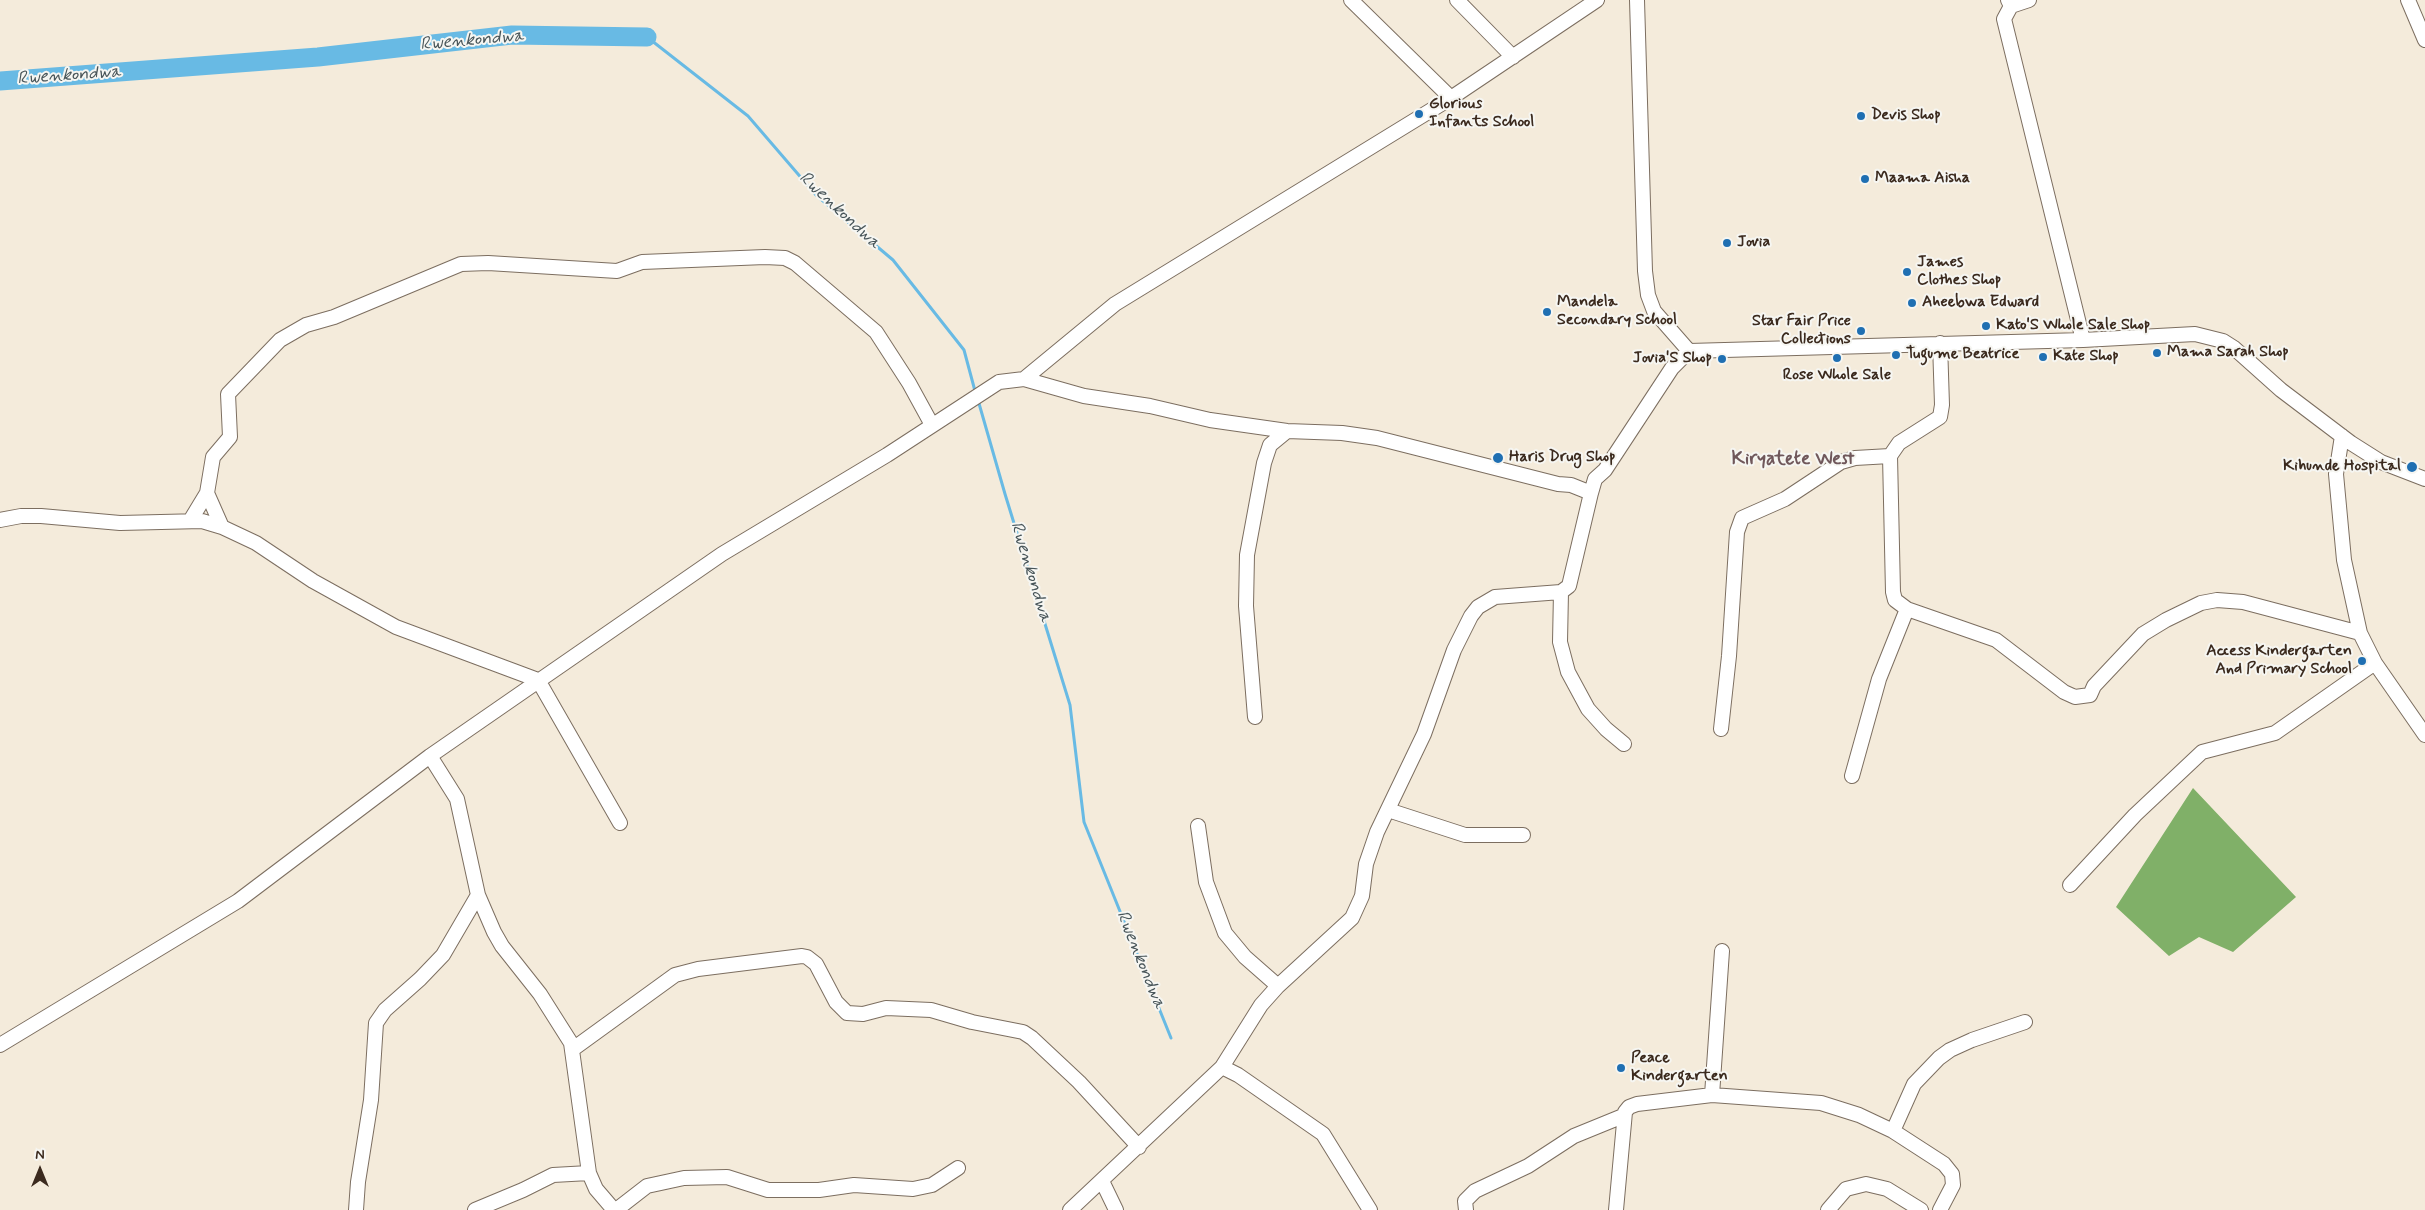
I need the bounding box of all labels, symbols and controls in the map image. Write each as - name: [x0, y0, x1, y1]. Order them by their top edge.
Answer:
- water label: Rwenkondwa: [419, 26, 525, 56]
- water label: Rwenkondwa: [16, 62, 122, 90]
- place label: Glorious Infants School: [1429, 95, 1534, 133]
- place label: Devis Shop: [1871, 106, 1941, 126]
- marker: Glorious Infants School: [1413, 108, 1425, 120]
- marker: Devis Shop: [1855, 110, 1867, 122]
- water label: Rwenkondwa: [794, 168, 884, 254]
- place label: Maama Aisha: [1875, 169, 1970, 189]
- marker: Maama Aisha: [1859, 173, 1871, 185]
- place label: Jovia: [1737, 233, 1770, 253]
- marker: Jovia: [1721, 237, 1733, 249]
- place label: James Clothes Shop: [1917, 253, 2001, 291]
- marker: James Clothes Shop: [1901, 266, 1913, 278]
- place label: Mandela Secondary School: [1557, 293, 1677, 331]
- place label: Aheebwa Edward: [1922, 293, 2039, 313]
- marker: Aheebwa Edward: [1906, 297, 1918, 309]
- marker: Mandela Secondary School: [1541, 306, 1553, 318]
- place label: Star Fair Price Collections: [1752, 312, 1851, 350]
- place label: Kato'S Whole Sale Shop: [1996, 316, 2150, 336]
- marker: Kato'S Whole Sale Shop: [1980, 320, 1992, 332]
- marker: Star Fair Price Collections: [1855, 325, 1867, 337]
- place label: Mama Sarah Shop: [2167, 343, 2289, 363]
- place label: Tugume Beatrice: [1906, 345, 2019, 365]
- place label: Kate Shop: [2053, 347, 2119, 367]
- marker: Mama Sarah Shop: [2151, 347, 2163, 359]
- place label: Jovia'S Shop: [1633, 349, 1712, 369]
- marker: Tugume Beatrice: [1890, 349, 1902, 361]
- marker: Kate Shop: [2037, 351, 2049, 363]
- marker: Rose Whole Sale: [1831, 352, 1843, 364]
- marker: Jovia'S Shop: [1716, 353, 1728, 365]
- place label: Rose Whole Sale: [1783, 366, 1891, 386]
- place label: Haris Drug Shop: [1509, 448, 1615, 468]
- district label: Kiryatete West: [1732, 449, 1854, 471]
- marker: Haris Drug Shop: [1491, 451, 1505, 465]
- place label: Kihunde Hospital: [2283, 457, 2401, 477]
- marker: Kihunde Hospital: [2405, 460, 2419, 474]
- water label: Rwenkondwa: [1004, 519, 1056, 625]
- place label: Access Kindergarten And Primary School: [2206, 642, 2352, 680]
- marker: Access Kindergarten And Primary School: [2356, 655, 2368, 667]
- water label: Rwenkondwa: [1111, 908, 1169, 1012]
- place label: Peace Kindergarten: [1631, 1049, 1728, 1087]
- marker: Peace Kindergarten: [1615, 1062, 1627, 1074]
- north arrow: [15, 1145, 65, 1195]
- text: N: [35, 1146, 45, 1164]

